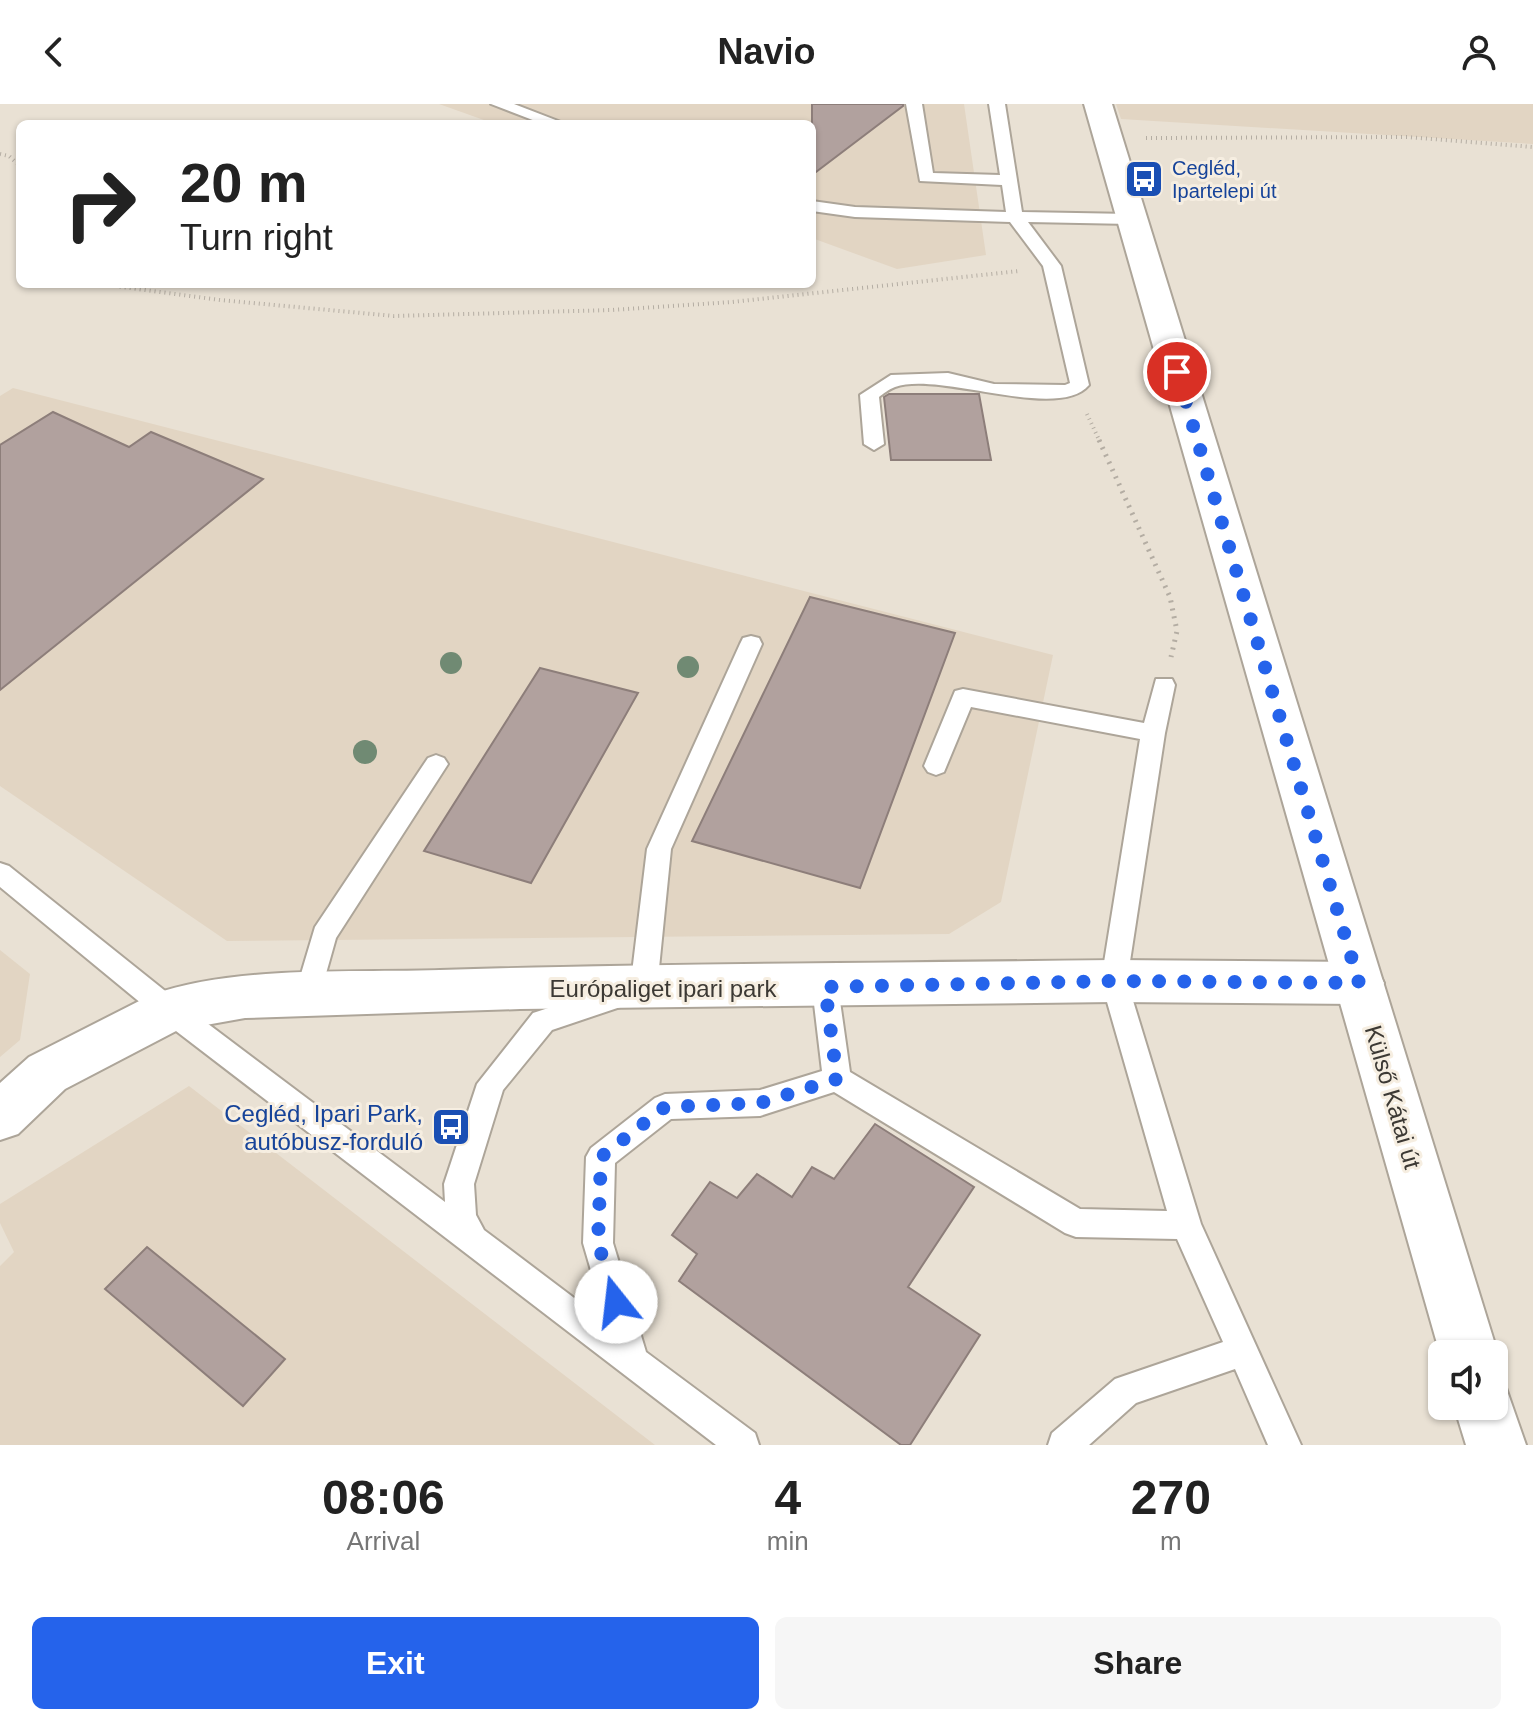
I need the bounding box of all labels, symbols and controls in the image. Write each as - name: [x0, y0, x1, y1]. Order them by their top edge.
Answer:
- icon: back: [32, 30, 76, 74]
- icon: person: [1457, 30, 1501, 74]
- text: Navio: [717, 31, 816, 72]
- text: 20 m: [180, 151, 308, 214]
- icon: right: [48, 152, 152, 256]
- place label: Cegléd, Ipartelepi út: [1172, 157, 1277, 202]
- bus stop icon: Cegléd, Ipartelepi út: [1123, 158, 1165, 200]
- text: Turn right: [180, 217, 333, 258]
- pin: [1143, 338, 1211, 406]
- icon: arrive: [1155, 350, 1199, 394]
- street label: Európaliget ipari park: [550, 975, 777, 1002]
- street label: Külső Kátai út: [1360, 1022, 1426, 1172]
- place label: Cegléd, Ipari Park, autóbusz-forduló: [224, 1100, 423, 1155]
- bus stop icon: Cegléd, Ipari Park, autóbusz-forduló: [430, 1106, 472, 1148]
- position arrow: [574, 1260, 658, 1344]
- map controls: [1428, 1340, 1508, 1420]
- button: sound: [1428, 1340, 1508, 1420]
- text: 08:06: [322, 1471, 445, 1524]
- text: 4: [774, 1471, 801, 1524]
- text: 270: [1131, 1471, 1211, 1524]
- text: Arrival: [347, 1526, 420, 1556]
- text: min: [767, 1526, 809, 1556]
- text: m: [1160, 1526, 1182, 1556]
- button: Exit: [32, 1617, 759, 1709]
- button: Share: [775, 1617, 1501, 1709]

